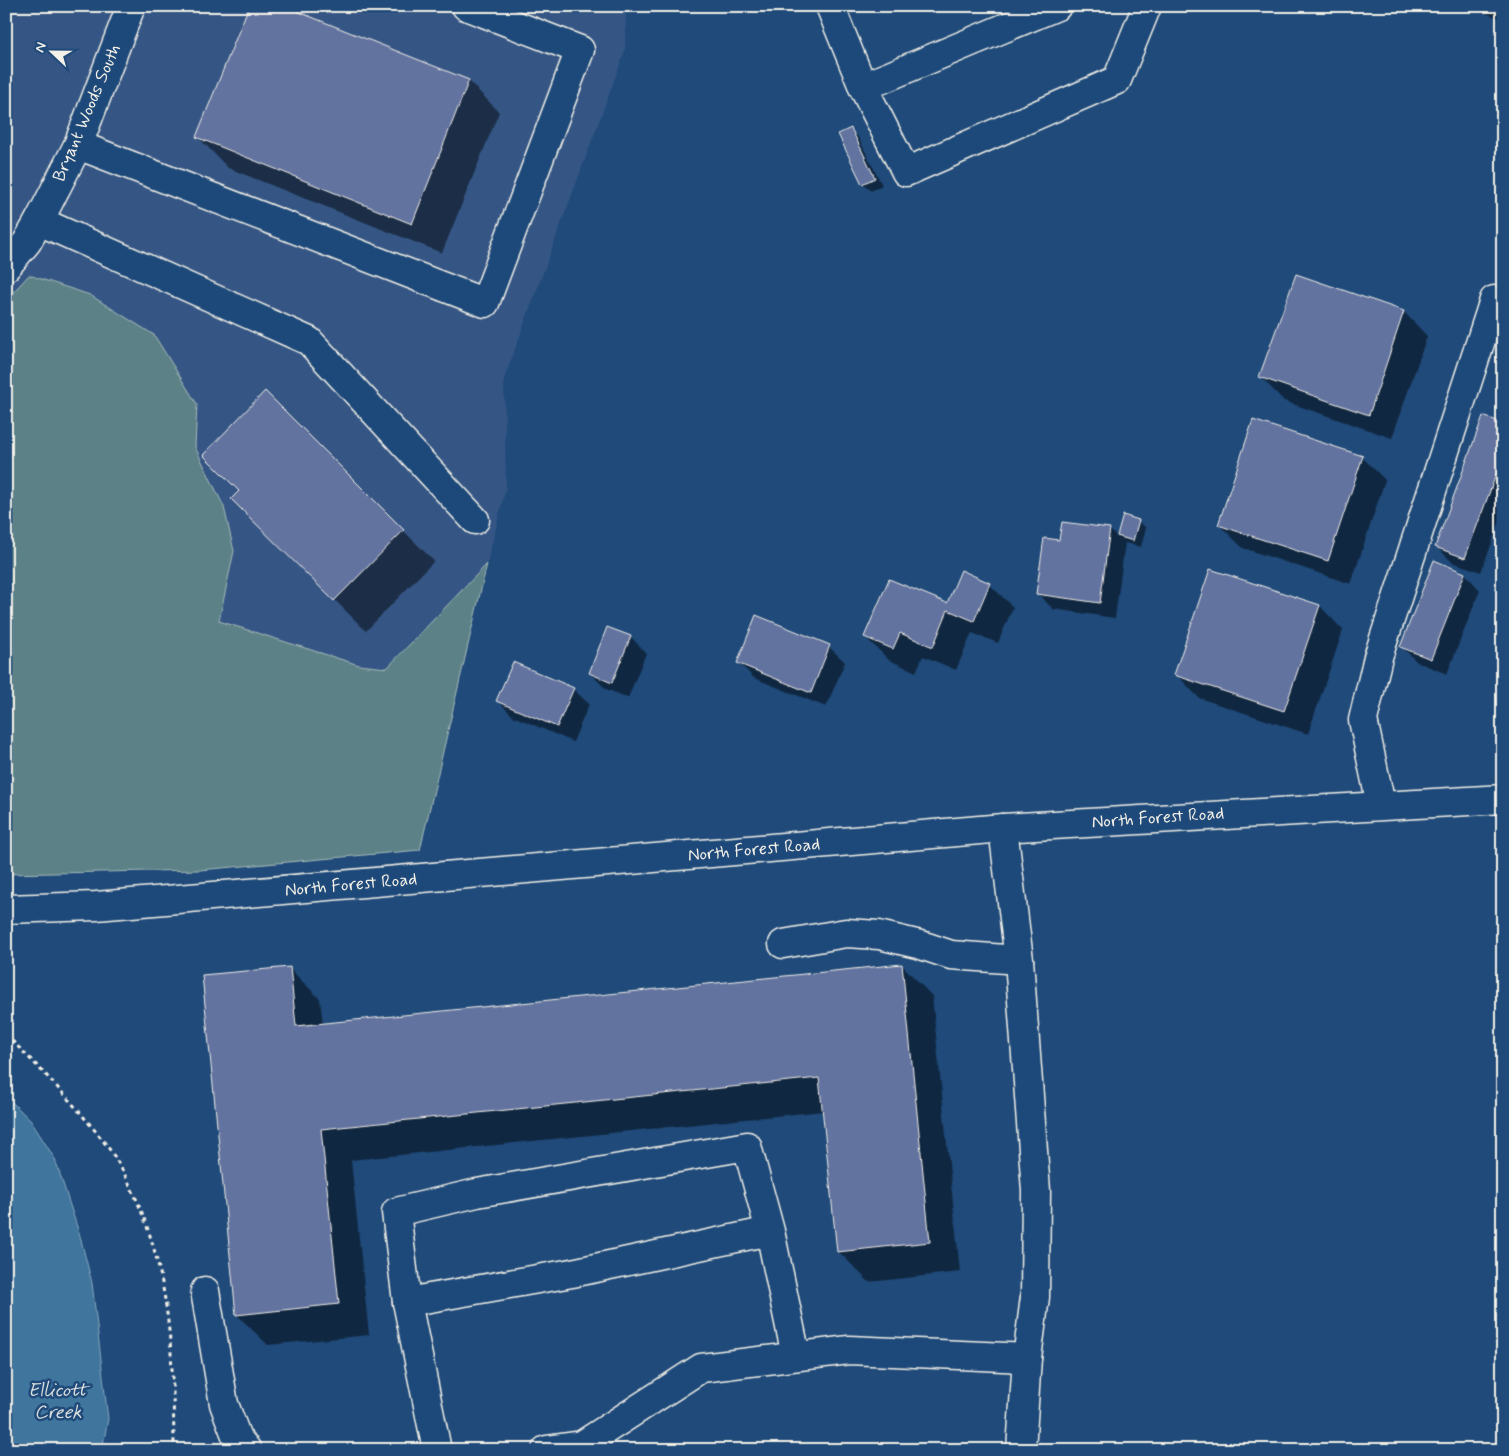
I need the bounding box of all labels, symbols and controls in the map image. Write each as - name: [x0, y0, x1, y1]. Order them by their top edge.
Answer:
- north arrow: [28, 28, 78, 78]
- text: N: [31, 40, 51, 55]
- street label: Bryant Woods South: [47, 41, 127, 185]
- street label: North Forest Road: [1091, 801, 1225, 835]
- street label: North Forest Road: [687, 832, 821, 868]
- street label: North Forest Road: [284, 867, 418, 903]
- water label: Ellicott Creek: [28, 1378, 91, 1425]

